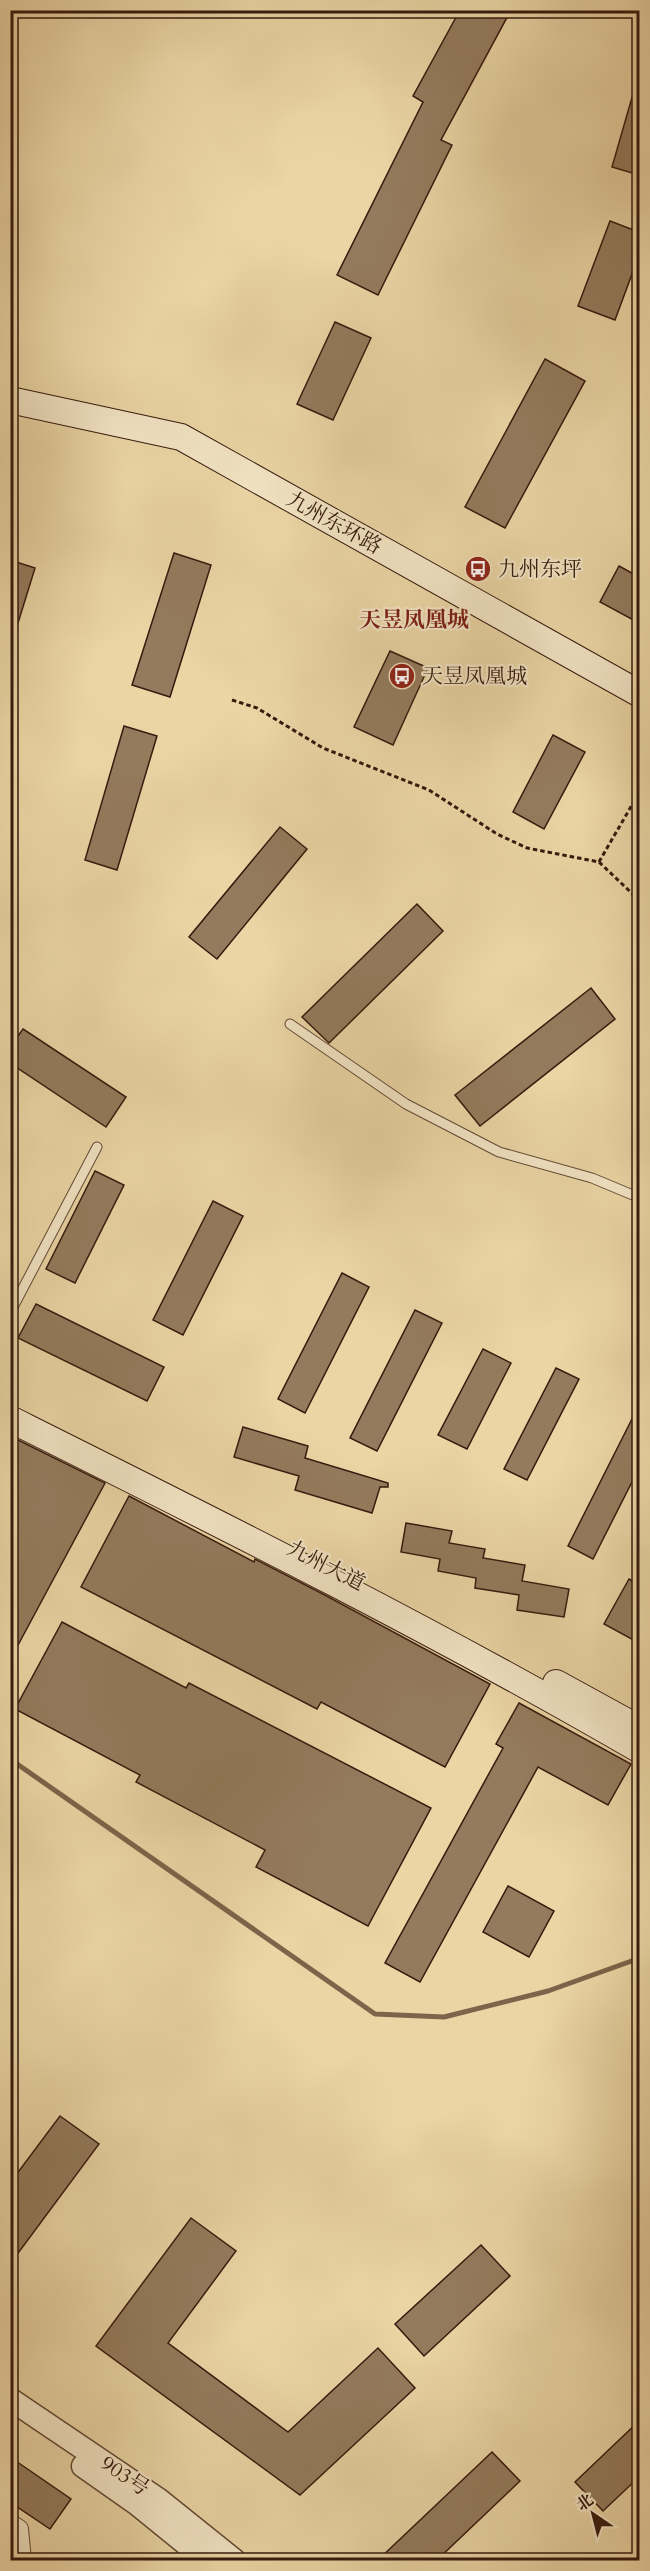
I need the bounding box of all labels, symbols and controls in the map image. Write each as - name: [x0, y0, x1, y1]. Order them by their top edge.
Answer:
- street label: 九州东环路: [281, 485, 387, 561]
- bus stop icon: 九州东坪: [463, 554, 493, 584]
- place label: 九州东坪: [498, 555, 582, 584]
- district label: 天昱凤凰城: [359, 605, 469, 635]
- bus stop icon: 天昱凤凰城: [387, 661, 417, 691]
- place label: 天昱凤凰城: [422, 662, 527, 691]
- street label: 九州大道: [282, 1534, 370, 1598]
- street label: 903号: [95, 2449, 155, 2503]
- north arrow: [563, 2484, 623, 2544]
- text: 北: [572, 2489, 598, 2516]

